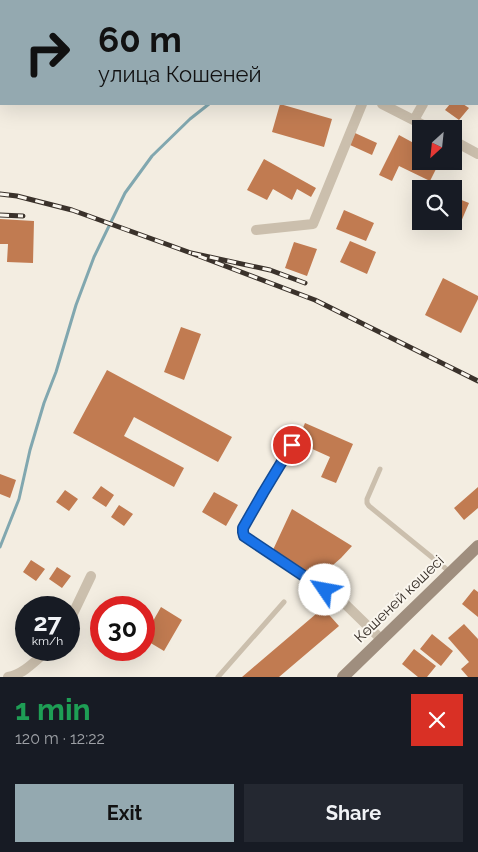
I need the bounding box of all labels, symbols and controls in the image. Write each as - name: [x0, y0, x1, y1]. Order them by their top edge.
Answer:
- text: 60 m: [98, 19, 182, 60]
- icon: right: [15, 20, 80, 85]
- text: улица Кошеней: [98, 61, 261, 87]
- north arrow: [412, 120, 462, 170]
- map controls: [412, 120, 462, 230]
- button: search: [412, 180, 462, 230]
- pin: [271, 424, 313, 466]
- icon: arrive: [278, 431, 306, 459]
- street label: Көшеней көшесі: [350, 552, 448, 646]
- position arrow: [298, 563, 350, 615]
- speed limit sign: 30: [90, 596, 155, 661]
- text: 27: [33, 607, 62, 637]
- text: km/h: [32, 634, 63, 648]
- text: 1 min: [15, 692, 91, 727]
- button: close: [411, 694, 463, 746]
- text: 120 m · 12:22: [15, 729, 105, 748]
- button: Exit: [15, 784, 234, 842]
- button: Share: [244, 784, 463, 842]

